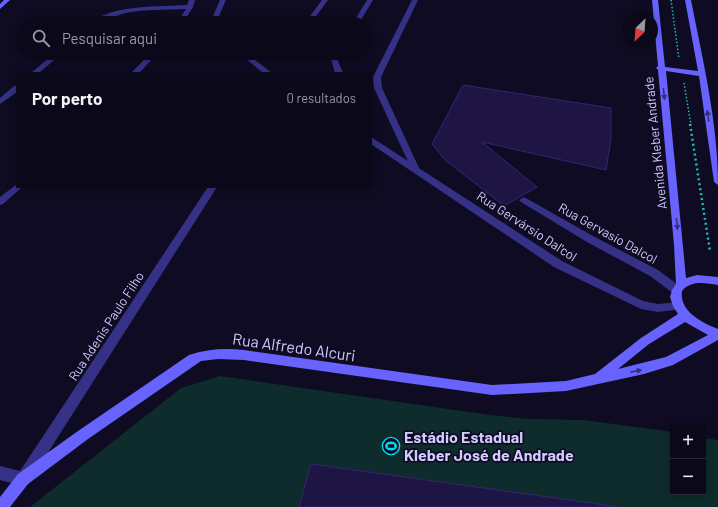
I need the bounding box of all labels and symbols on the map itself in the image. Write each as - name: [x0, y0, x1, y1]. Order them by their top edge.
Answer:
- north arrow: [622, 12, 658, 48]
- street label: Avenida Kleber Andrade: [640, 76, 670, 210]
- one-way arrow: [661, 88, 668, 101]
- one-way arrow: [705, 109, 711, 122]
- street label: Rua Gervársio Dal'col: [474, 188, 580, 264]
- street label: Rua Gervasio Dalcol: [556, 199, 660, 267]
- one-way arrow: [674, 218, 681, 230]
- street label: Rua Adenis Paulo Filho: [65, 268, 147, 384]
- street label: Rua Alfredo Alcuri: [231, 328, 357, 365]
- one-way arrow: [630, 367, 642, 373]
- place label: Estádio Estadual Kleber José de Andrade: [404, 427, 574, 464]
- sports icon: Estádio Estadual Kleber José de Andrade: [381, 436, 401, 456]

